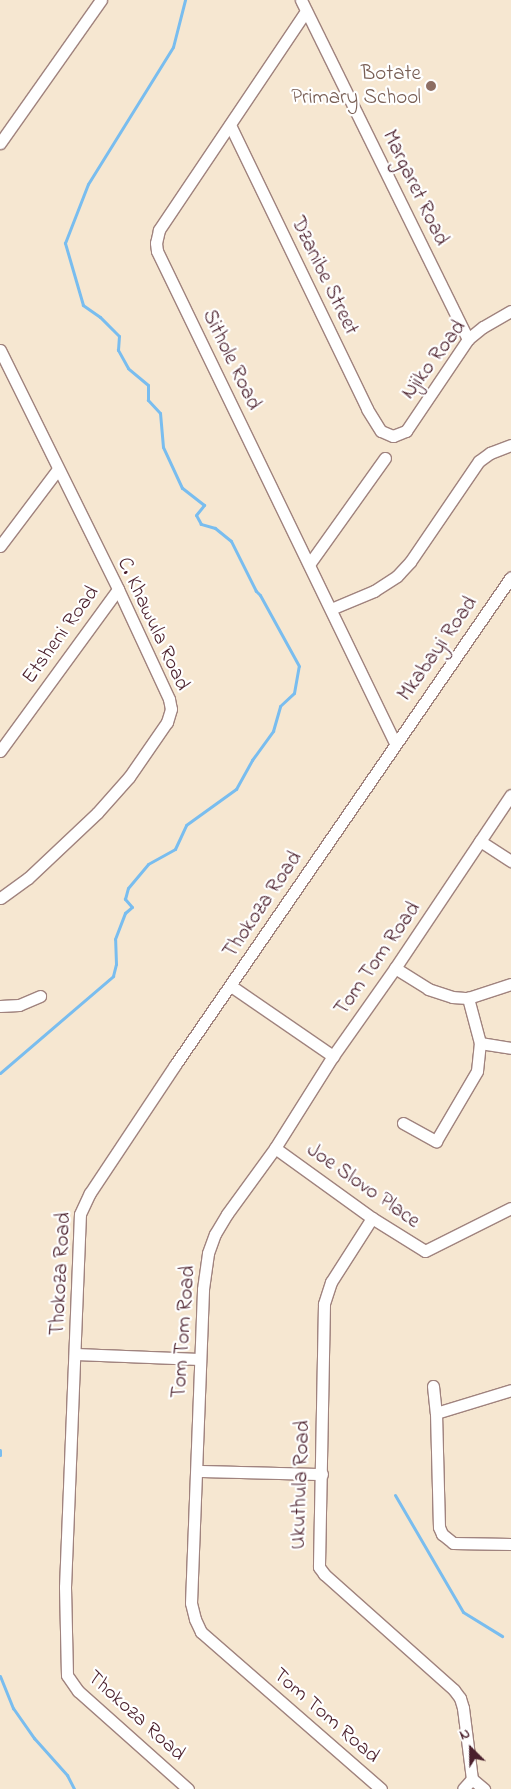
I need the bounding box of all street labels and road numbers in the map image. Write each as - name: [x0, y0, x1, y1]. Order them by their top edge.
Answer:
- street label: Margaret Road: [376, 126, 454, 250]
- street label: Dzanibe Street: [285, 213, 363, 339]
- street label: Sithole Road: [196, 306, 266, 414]
- street label: Njiko Road: [396, 316, 472, 404]
- street label: C. Khawula Road: [111, 553, 195, 695]
- street label: Etsheni Road: [17, 581, 105, 689]
- street label: Mkabayi Road: [393, 592, 483, 706]
- street label: Thokoza Road: [218, 847, 308, 963]
- street label: Tom Tom Road: [330, 897, 426, 1021]
- street label: Joe Slovo Place: [301, 1138, 425, 1234]
- street label: Thokoza Road: [45, 1212, 77, 1336]
- street label: Tom Tom Road: [167, 1265, 201, 1399]
- street label: Ukuthula Road: [286, 1420, 316, 1550]
- street label: Tom Tom Road: [268, 1663, 384, 1769]
- street label: Thokoza Road: [82, 1665, 190, 1767]

